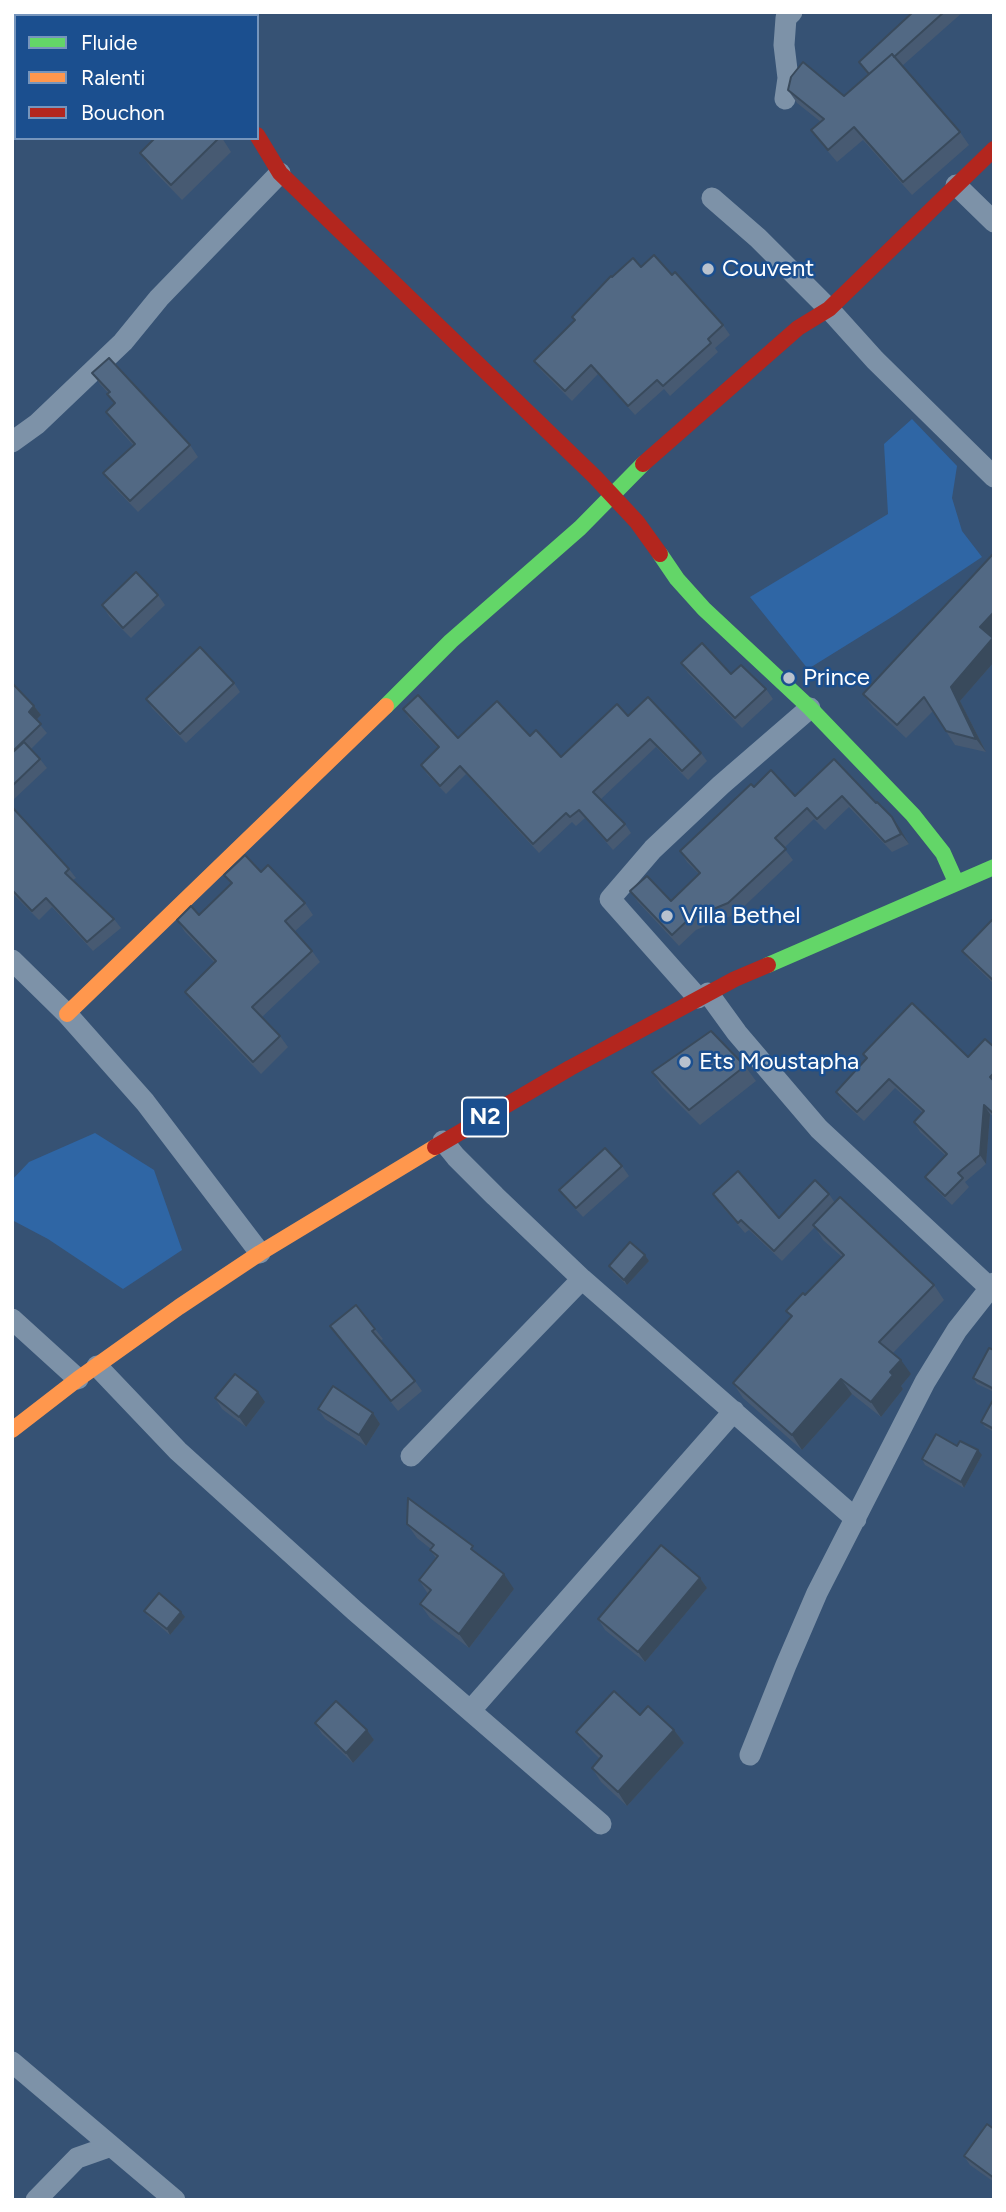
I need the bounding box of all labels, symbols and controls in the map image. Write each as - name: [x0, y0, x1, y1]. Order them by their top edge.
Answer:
- legend: [14, 14, 259, 140]
- text: Fluide: [81, 30, 137, 55]
- text: Ralenti: [81, 65, 145, 90]
- text: Bouchon: [81, 100, 165, 125]
- place label: Couvent: [722, 255, 814, 283]
- marker: Couvent: [700, 261, 716, 277]
- place label: Prince: [803, 664, 870, 692]
- marker: Prince: [781, 670, 797, 686]
- place label: Villa Bethel: [681, 902, 801, 930]
- marker: Villa Bethel: [659, 908, 675, 924]
- place label: Ets Moustapha: [699, 1048, 859, 1076]
- marker: Ets Moustapha: [677, 1054, 693, 1070]
- road number: N2: [462, 1098, 508, 1136]

